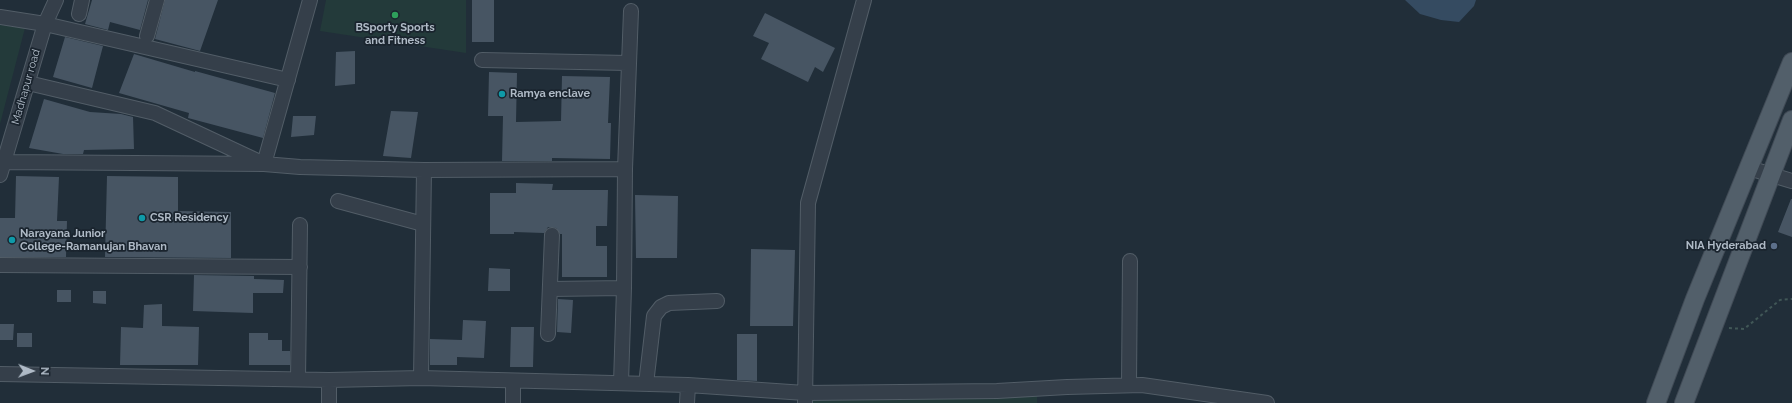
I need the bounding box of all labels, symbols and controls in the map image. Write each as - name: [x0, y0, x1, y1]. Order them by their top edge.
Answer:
- marker: BSporty Sports and Fitness: [390, 10, 400, 20]
- place label: BSporty Sports and Fitness: [355, 21, 435, 47]
- street label: Madhapur road: [9, 48, 43, 126]
- place label: Ramya enclave: [510, 87, 590, 101]
- marker: Ramya enclave: [497, 89, 507, 99]
- place label: CSR Residency: [150, 211, 229, 225]
- marker: CSR Residency: [137, 213, 147, 223]
- place label: Narayana Junior College-Ramanujan Bhavan: [20, 227, 167, 253]
- marker: Narayana Junior College-Ramanujan Bhavan: [7, 235, 17, 245]
- place label: NIA Hyderabad: [1686, 239, 1766, 253]
- marker: NIA Hyderabad: [1769, 241, 1779, 251]
- north arrow: [12, 351, 52, 391]
- text: N: [38, 367, 51, 376]

